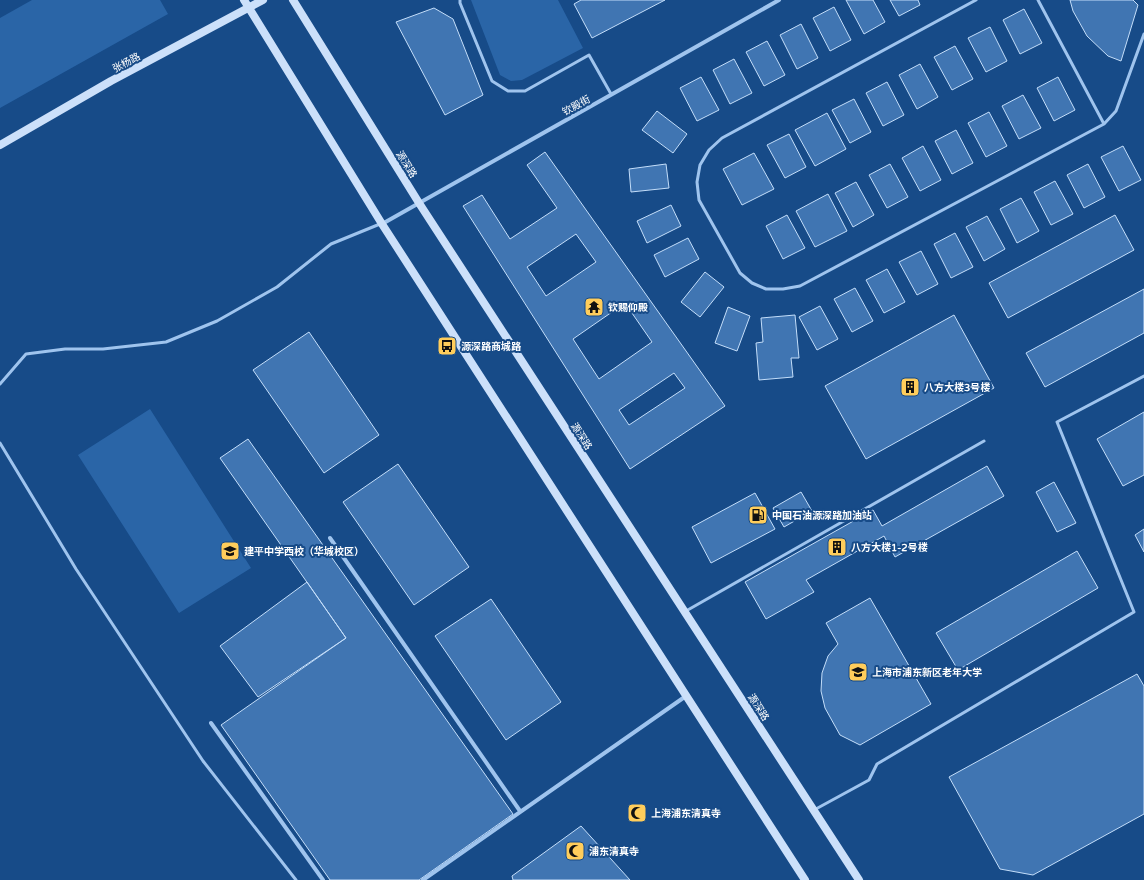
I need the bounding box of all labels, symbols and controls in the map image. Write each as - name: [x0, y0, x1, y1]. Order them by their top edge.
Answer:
- street label: 张杨路: [110, 51, 143, 75]
- street label: 钦殿街: [560, 93, 593, 118]
- street label: 源深路: [393, 149, 419, 180]
- temple icon: 钦赐仰殿: [583, 296, 605, 318]
- place label: 钦赐仰殿: [608, 302, 648, 314]
- bus stop icon: 源深路商城路: [436, 335, 458, 357]
- place label: 源深路商城路: [461, 340, 522, 353]
- building icon: 八方大楼3号楼: [899, 376, 921, 398]
- place label: 八方大楼3号楼: [924, 382, 990, 394]
- street label: 源深路: [568, 421, 594, 452]
- fuel station icon: 中国石油源深路加油站: [747, 504, 769, 526]
- place label: 中国石油源深路加油站: [772, 510, 872, 522]
- building icon: 八方大楼1-2号楼: [826, 536, 848, 558]
- school or university icon: 建平中学西校（华城校区）: [219, 540, 241, 562]
- place label: 八方大楼1-2号楼: [851, 542, 928, 554]
- place label: 建平中学西校（华城校区）: [244, 545, 364, 558]
- school or university icon: 上海市浦东新区老年大学: [847, 661, 869, 683]
- place label: 上海市浦东新区老年大学: [872, 666, 982, 679]
- street label: 源深路: [745, 692, 771, 723]
- mosque icon: 上海浦东清真寺: [626, 802, 648, 824]
- place label: 上海浦东清真寺: [651, 807, 721, 820]
- mosque icon: 浦东清真寺: [564, 840, 586, 862]
- place label: 浦东清真寺: [589, 845, 639, 858]

